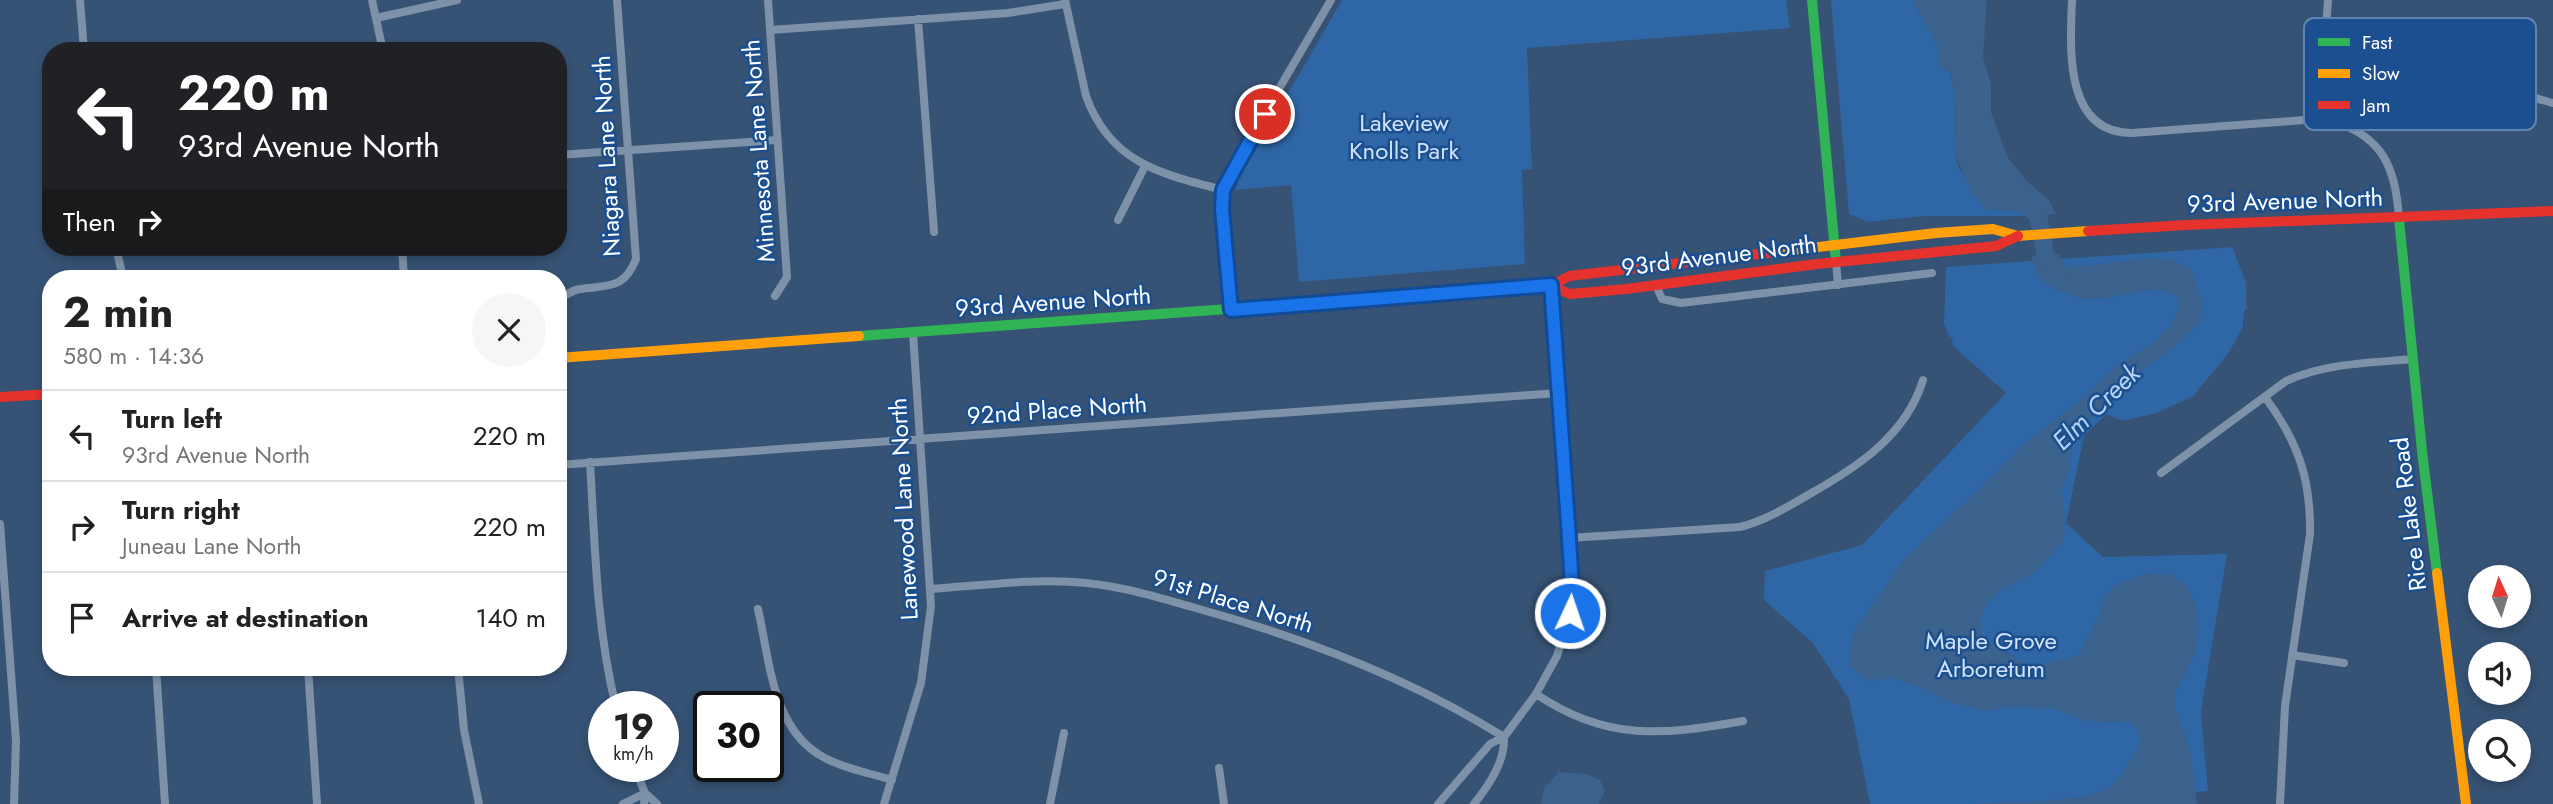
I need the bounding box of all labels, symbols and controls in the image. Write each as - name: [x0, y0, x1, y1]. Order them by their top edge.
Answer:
- legend: [2304, 18, 2536, 130]
- text: Fast: [2362, 29, 2393, 56]
- street label: Minnesota Lane North: [733, 38, 784, 264]
- street label: Niagara Lane North: [584, 55, 629, 257]
- text: 220 m: [178, 58, 330, 128]
- text: Slow: [2362, 60, 2400, 87]
- icon: left: [63, 70, 154, 161]
- pin: [1235, 84, 1295, 144]
- text: Jam: [2359, 92, 2391, 119]
- icon: arrive: [1246, 95, 1284, 133]
- park label: Lakeview Knolls Park: [1349, 105, 1459, 168]
- text: 93rd Avenue North: [178, 123, 440, 169]
- street label: 93rd Avenue North: [2186, 180, 2384, 221]
- text: Then: [63, 203, 116, 241]
- icon: right: [130, 203, 168, 241]
- street label: 93rd Avenue North: [1619, 226, 1818, 285]
- street label: 93rd Avenue North: [954, 277, 1152, 326]
- text: 2 min: [63, 282, 173, 343]
- button: close: [472, 293, 546, 367]
- text: 580 m · 14:36: [63, 339, 204, 373]
- water label: Elm Creek: [2043, 354, 2150, 459]
- street label: 92nd Place North: [966, 386, 1148, 433]
- street label: Lanewood Lane North: [880, 397, 927, 621]
- text: Turn left: [122, 400, 222, 438]
- icon: left: [63, 417, 101, 455]
- text: 220 m: [473, 417, 546, 455]
- street label: Rice Lake Road: [2382, 435, 2435, 593]
- text: 93rd Avenue North: [122, 438, 310, 472]
- text: Turn right: [122, 491, 240, 529]
- icon: right: [63, 508, 101, 546]
- text: 220 m: [473, 508, 546, 546]
- text: Juneau Lane North: [122, 529, 302, 563]
- street label: 91st Place North: [1148, 559, 1318, 642]
- north arrow: [2468, 565, 2530, 628]
- map controls: [2468, 565, 2531, 782]
- position arrow: [1533, 576, 1607, 650]
- icon: arrive: [63, 599, 101, 637]
- text: Arrive at destination: [122, 599, 369, 637]
- text: 140 m: [475, 599, 546, 637]
- park label: Maple Grove Arboretum: [1925, 623, 2057, 686]
- button: sound: [2468, 642, 2531, 705]
- speed limit sign: 30: [693, 691, 784, 782]
- text: 19: [613, 702, 654, 752]
- button: search: [2468, 719, 2531, 782]
- text: km/h: [613, 741, 654, 767]

